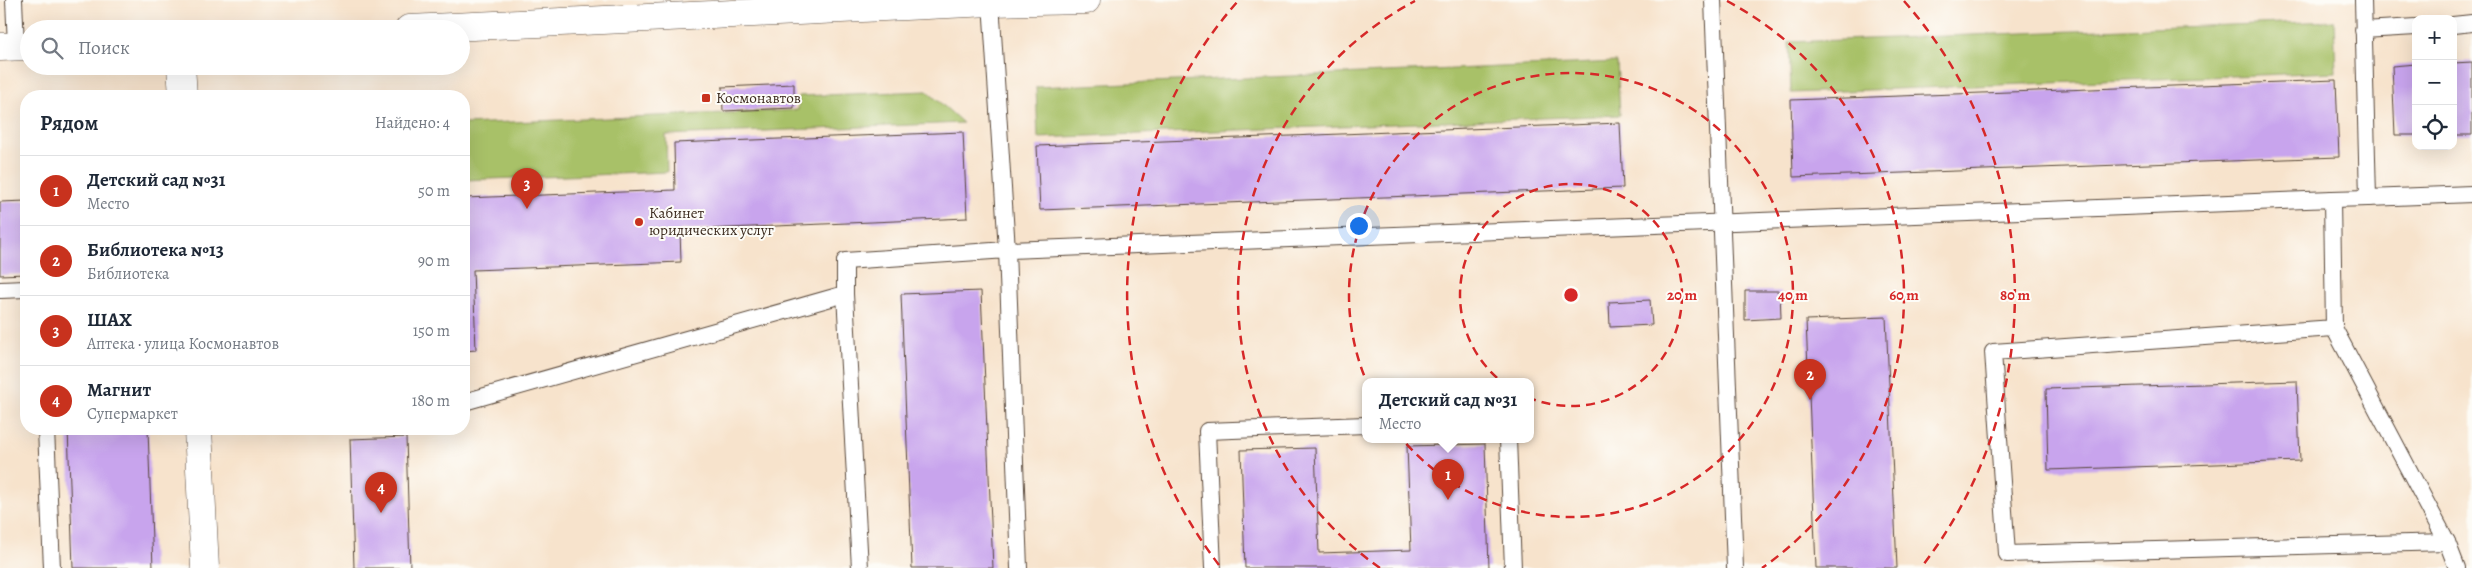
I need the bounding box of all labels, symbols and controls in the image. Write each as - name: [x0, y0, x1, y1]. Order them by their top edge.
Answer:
- map controls: [2412, 15, 2457, 150]
- button: +: [2412, 15, 2457, 60]
- search box: [20, 20, 470, 75]
- icon: search: [38, 34, 66, 62]
- text: Поиск: [78, 35, 130, 61]
- button: −: [2412, 60, 2457, 105]
- place label: Космонавтов: [716, 88, 801, 108]
- marker: Космонавтов: [700, 92, 712, 104]
- button: locate: [2412, 105, 2457, 150]
- text: Рядом: [40, 109, 98, 137]
- text: Найдено: 4: [375, 112, 450, 134]
- text: Детский сад №31: [87, 167, 225, 193]
- pin: 3: [511, 168, 543, 209]
- text: 1: [53, 180, 59, 202]
- text: 50 m: [418, 180, 450, 202]
- text: Место: [87, 193, 130, 215]
- place label: Кабинет юридических услуг: [649, 203, 775, 240]
- your location: [1346, 213, 1372, 239]
- marker: Кабинет юридических услуг: [633, 216, 645, 228]
- text: Библиотека №13: [87, 237, 224, 263]
- text: 2: [52, 250, 60, 272]
- text: 90 m: [418, 250, 450, 272]
- text: Библиотека: [87, 263, 170, 285]
- text: 20 m: [1667, 285, 1697, 305]
- text: 40 m: [1778, 285, 1808, 305]
- text: 60 m: [1889, 285, 1919, 305]
- text: 80 m: [2000, 285, 2030, 305]
- centre of rings: [1562, 286, 1580, 304]
- text: ШАХ: [87, 307, 132, 333]
- text: 3: [53, 320, 59, 342]
- text: 150 m: [413, 320, 450, 342]
- text: Аптека · улица Космонавтов: [87, 333, 279, 355]
- pin: 2: [1794, 359, 1826, 400]
- text: Магнит: [87, 377, 151, 403]
- popup: [1362, 378, 1534, 443]
- text: Детский сад №31: [1379, 387, 1517, 413]
- text: 4: [52, 390, 60, 412]
- text: 180 m: [412, 390, 450, 412]
- text: Супермаркет: [87, 403, 178, 425]
- text: Место: [1379, 413, 1421, 435]
- pin: 1: [1432, 459, 1464, 500]
- pin: 4: [365, 472, 397, 513]

